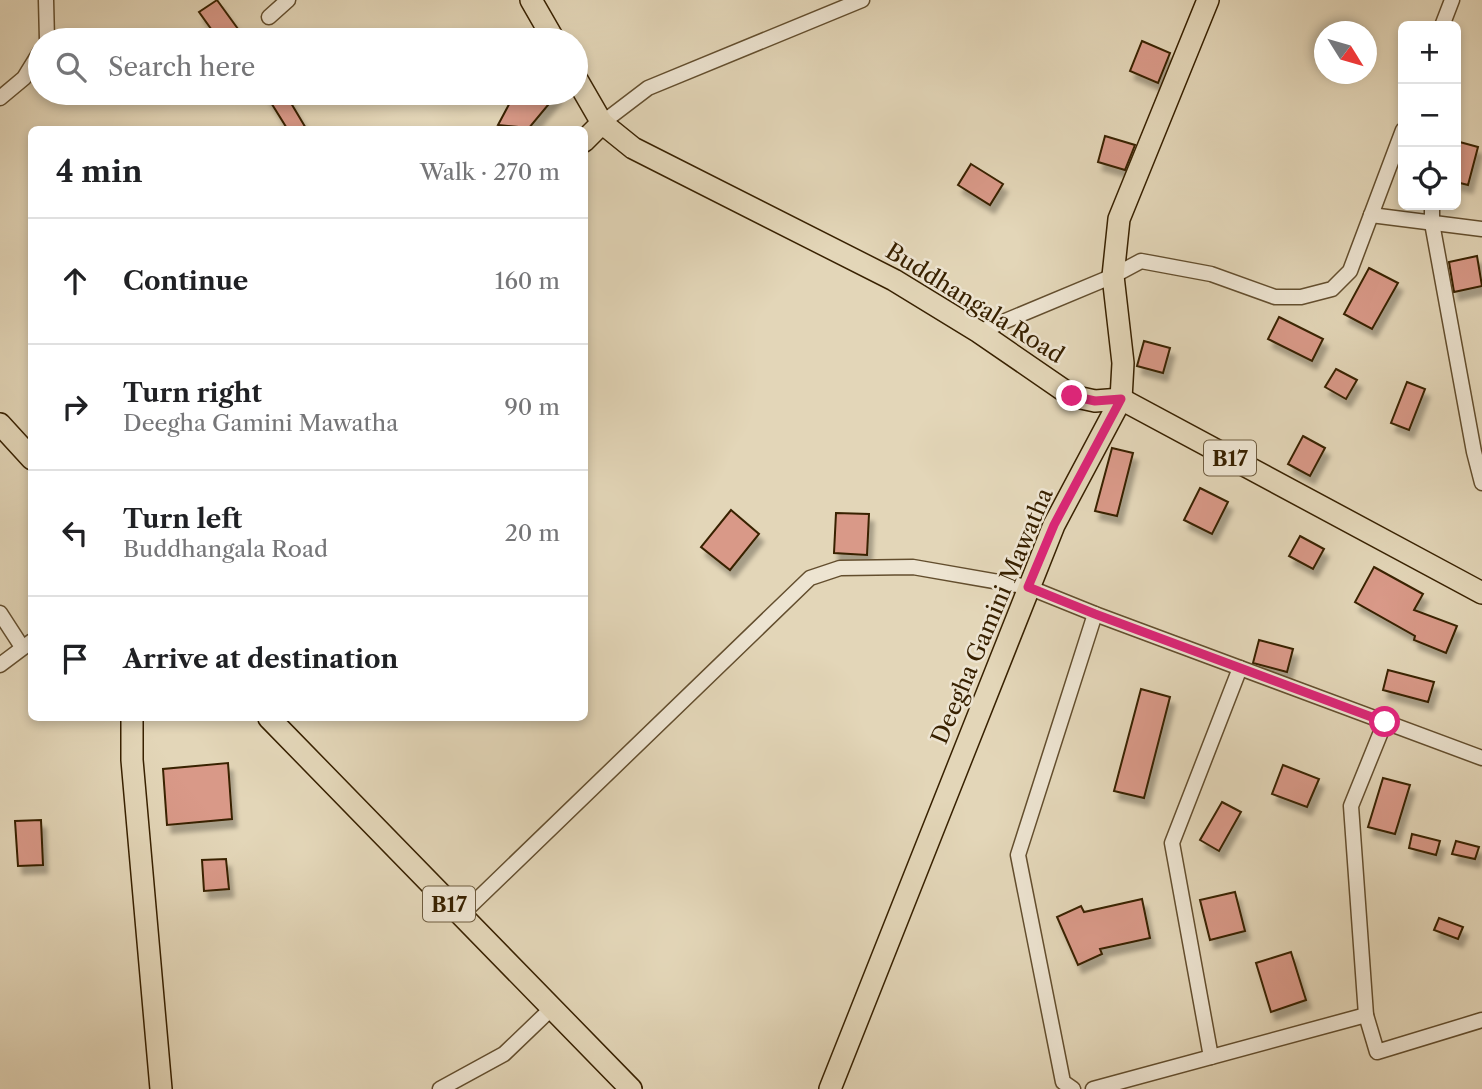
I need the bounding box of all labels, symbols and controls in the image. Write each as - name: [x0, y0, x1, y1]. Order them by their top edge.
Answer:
- north arrow: [1314, 21, 1377, 84]
- map controls: [1398, 21, 1461, 210]
- button: +: [1398, 21, 1461, 84]
- search box: [28, 28, 588, 105]
- icon: search: [52, 48, 90, 86]
- text: Search here: [108, 51, 255, 83]
- button: −: [1398, 84, 1461, 147]
- button: locate: [1398, 147, 1461, 210]
- text: 4 min: [56, 153, 142, 190]
- text: Walk · 270 m: [420, 158, 560, 186]
- street label: Buddhangala Road: [881, 237, 1069, 369]
- icon: ahead: [56, 262, 94, 300]
- text: Continue: [123, 265, 248, 297]
- text: 160 m: [495, 267, 560, 295]
- text: Turn right: [123, 377, 262, 409]
- route end: [1056, 380, 1087, 411]
- icon: right: [56, 388, 94, 426]
- text: 90 m: [504, 393, 560, 421]
- text: Deegha Gamini Mawatha: [123, 409, 398, 437]
- road number: B17: [1204, 440, 1256, 476]
- street label: Deegha Gamini Mawatha: [925, 483, 1059, 748]
- text: Turn left: [123, 503, 242, 535]
- icon: left: [56, 514, 94, 552]
- text: 20 m: [505, 519, 560, 547]
- text: Buddhangala Road: [123, 535, 328, 563]
- icon: arrive: [56, 640, 94, 678]
- text: Arrive at destination: [123, 643, 398, 675]
- route start: [1369, 706, 1400, 737]
- road number: B17: [423, 886, 475, 922]

